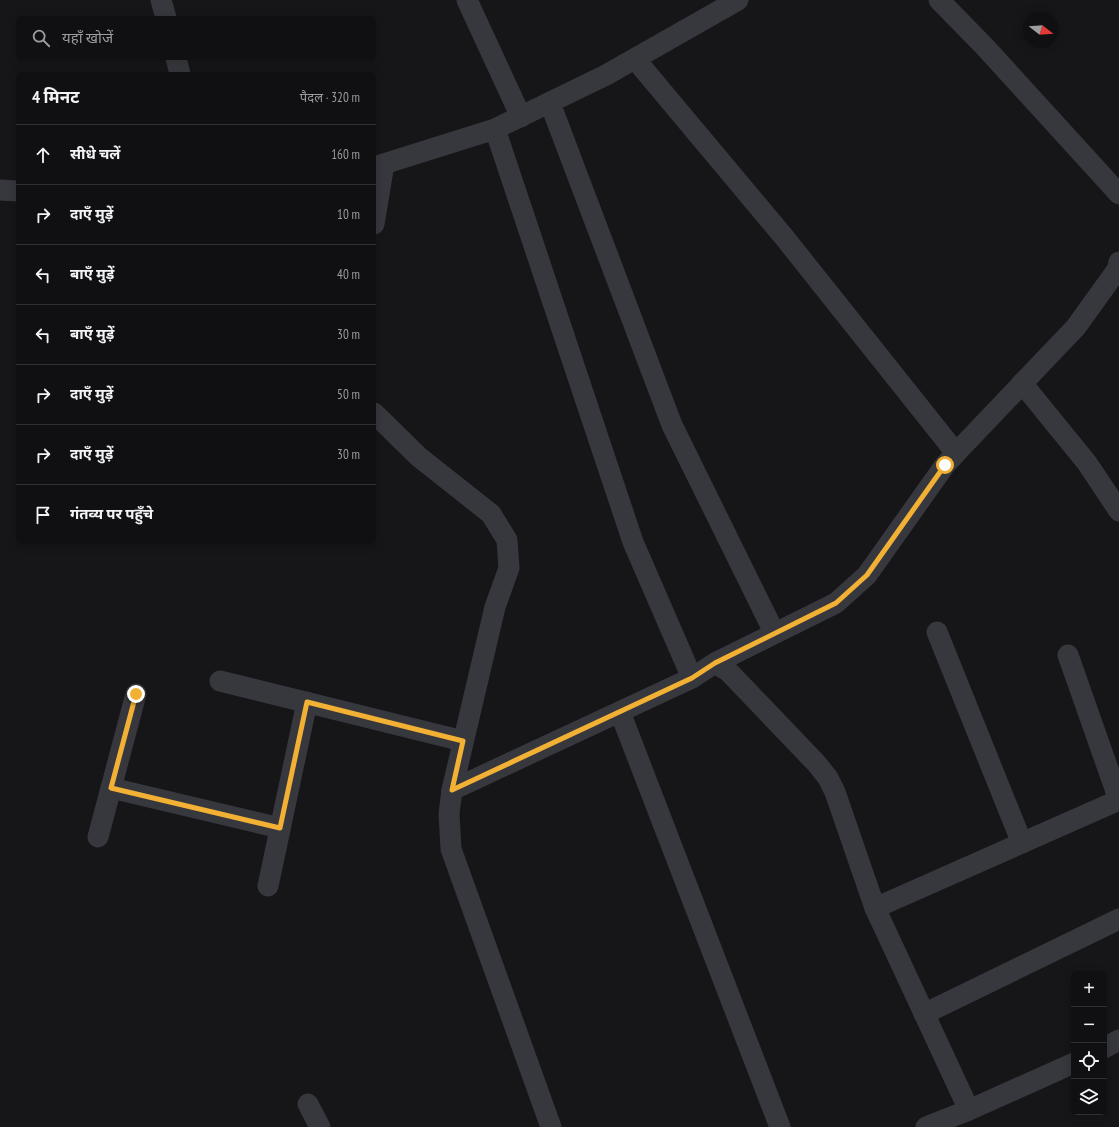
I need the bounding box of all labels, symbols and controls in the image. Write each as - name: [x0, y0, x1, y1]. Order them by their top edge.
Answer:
- north arrow: [1023, 12, 1059, 48]
- search box: [16, 16, 376, 60]
- icon: search: [30, 27, 52, 49]
- text: यहाँ खोजें: [62, 28, 113, 47]
- text: 4 मिनट: [32, 86, 79, 108]
- text: पैदल · 320 m: [300, 89, 360, 106]
- icon: ahead: [32, 144, 54, 166]
- text: सीधे चलें: [70, 144, 120, 163]
- text: 160 m: [331, 146, 360, 163]
- icon: right: [32, 204, 54, 226]
- text: दाएँ मुड़ें: [70, 204, 113, 223]
- text: 10 m: [337, 206, 360, 223]
- icon: left: [32, 264, 54, 286]
- text: बाएँ मुड़ें: [70, 264, 114, 283]
- text: 40 m: [337, 266, 360, 283]
- icon: left: [32, 324, 54, 346]
- text: बाएँ मुड़ें: [70, 324, 114, 343]
- text: 30 m: [337, 326, 360, 343]
- icon: right: [32, 384, 54, 406]
- text: दाएँ मुड़ें: [70, 384, 113, 403]
- text: 50 m: [337, 386, 360, 403]
- icon: right: [32, 444, 54, 466]
- text: दाएँ मुड़ें: [70, 444, 113, 463]
- text: 30 m: [337, 446, 360, 463]
- route start: [936, 456, 954, 474]
- icon: arrive: [32, 504, 54, 526]
- text: गंतव्य पर पहुँचे: [70, 504, 153, 523]
- route end: [127, 685, 145, 703]
- map controls: [1071, 971, 1107, 1115]
- button: +: [1071, 971, 1107, 1007]
- button: −: [1071, 1007, 1107, 1043]
- button: locate: [1071, 1043, 1107, 1079]
- button: layers: [1071, 1079, 1107, 1115]

